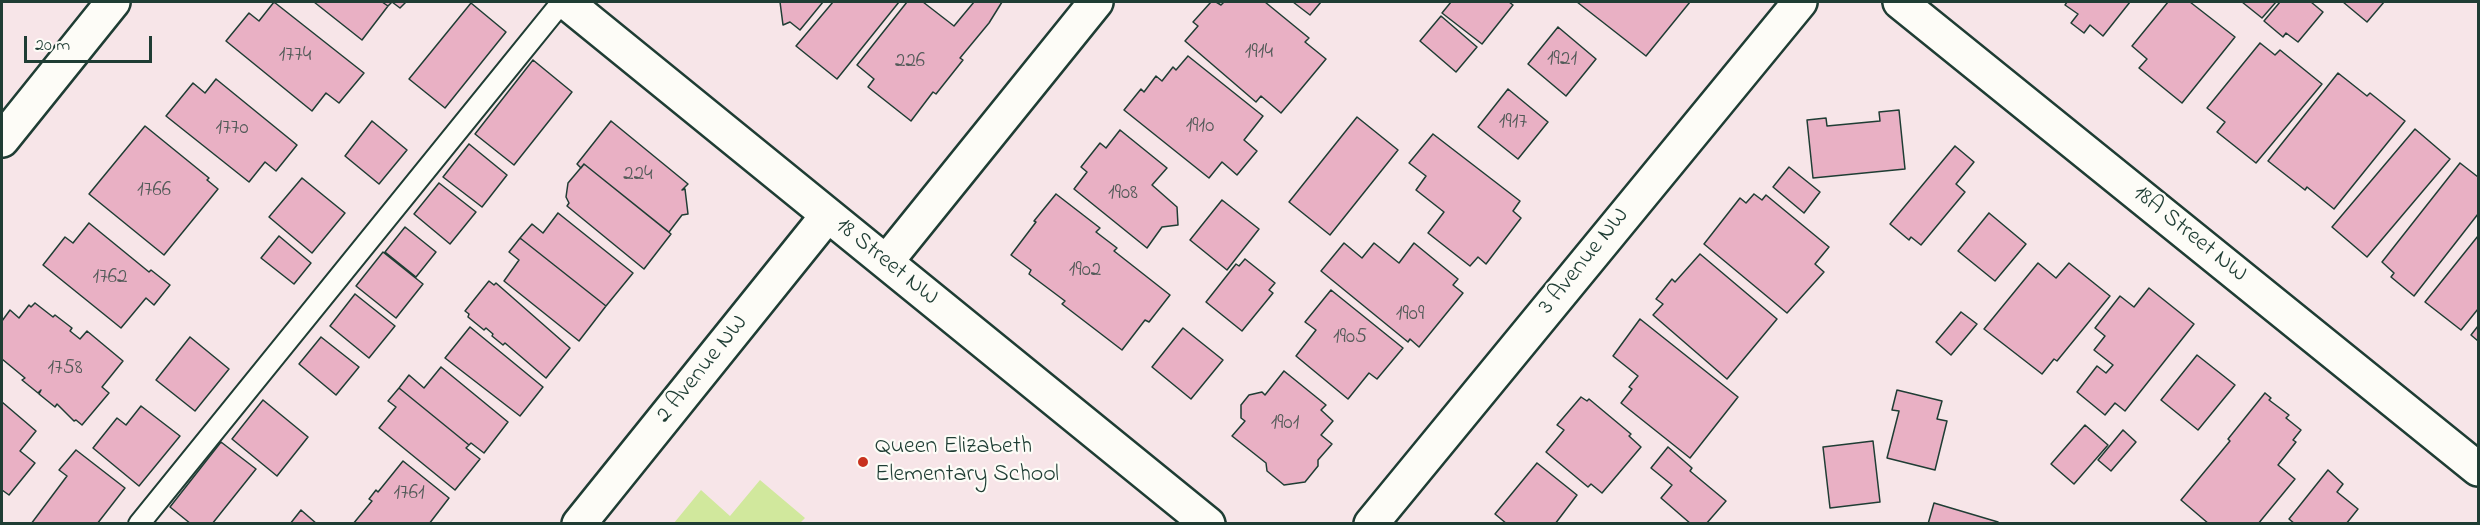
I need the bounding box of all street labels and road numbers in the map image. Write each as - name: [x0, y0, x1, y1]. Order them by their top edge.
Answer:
- street label: 18A Street NW: [2126, 180, 2252, 290]
- street label: 3 Avenue NW: [1533, 203, 1637, 321]
- street label: 18 Street NW: [829, 213, 943, 313]
- street label: 2 Avenue NW: [651, 310, 755, 430]

